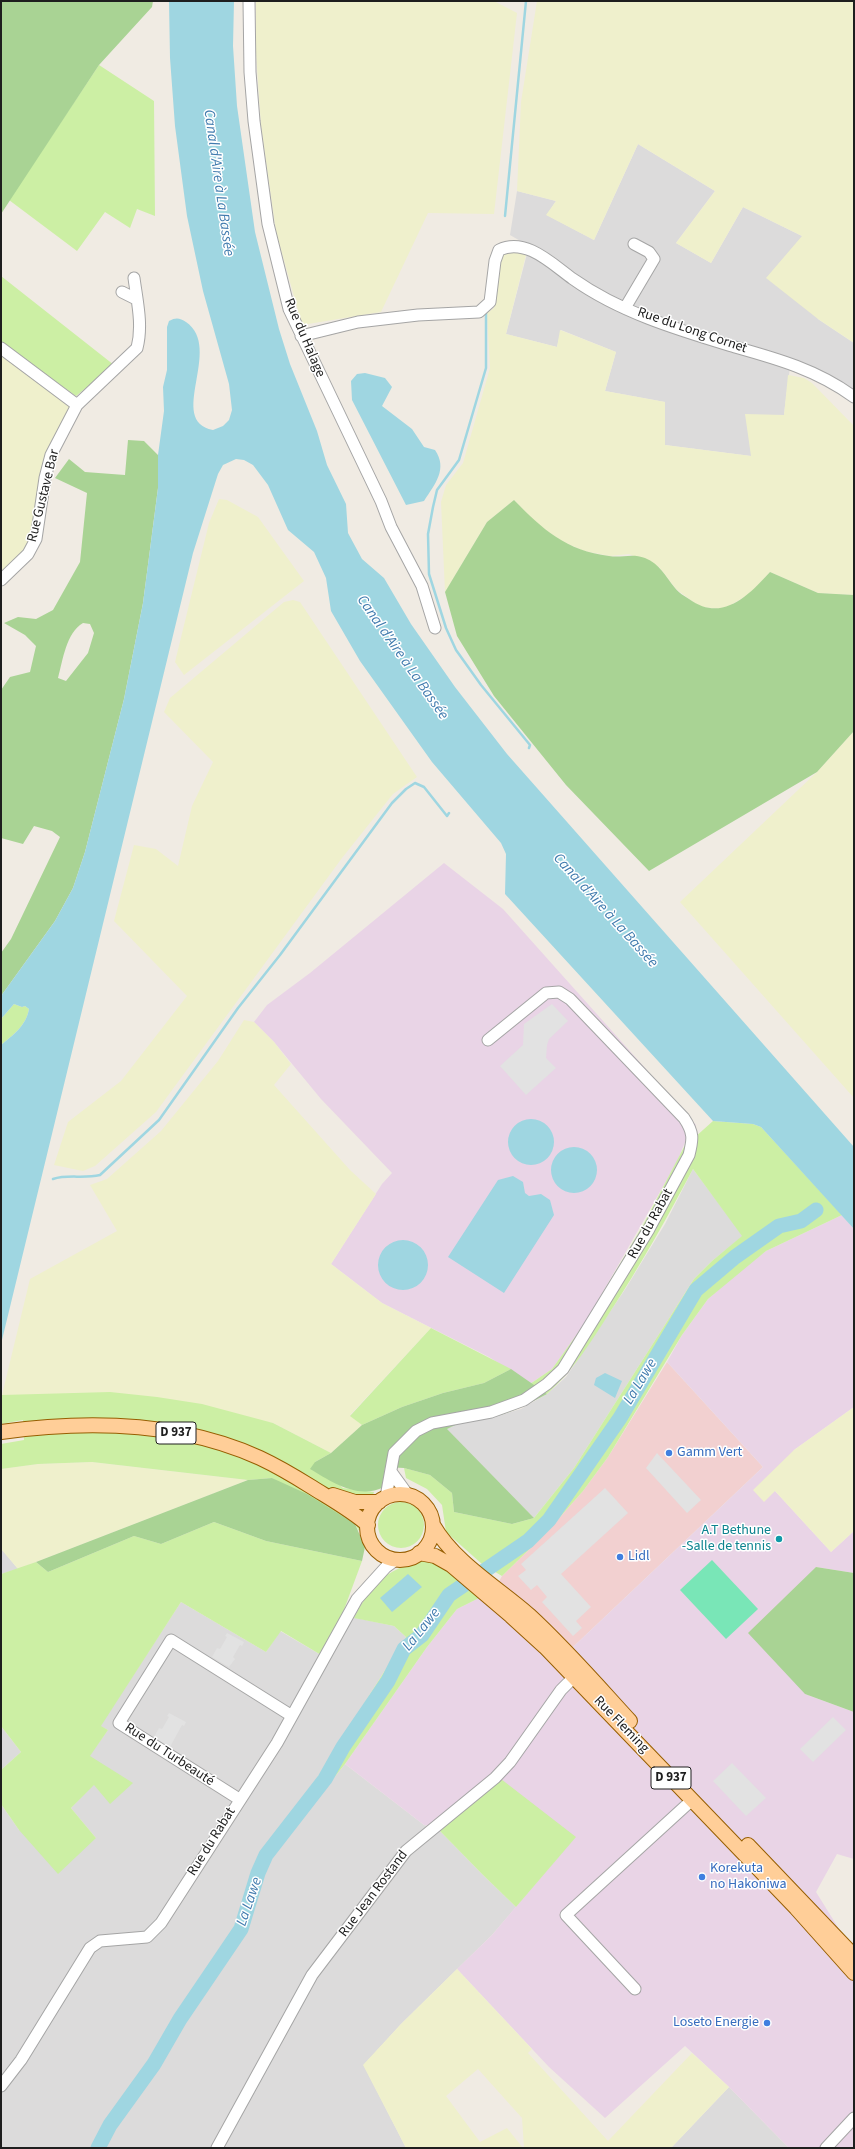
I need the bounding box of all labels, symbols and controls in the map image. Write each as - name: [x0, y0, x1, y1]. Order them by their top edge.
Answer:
- water label: Canal d'Aire à La Bassée: [199, 109, 237, 257]
- street label: Rue du Halage: [280, 296, 328, 380]
- street label: Rue du Long Cornet: [635, 304, 749, 358]
- street label: Rue Gustave Bar: [24, 448, 64, 544]
- water label: Canal d'Aire à La Bassée: [352, 592, 452, 724]
- water label: Canal d'Aire à La Bassée: [549, 850, 661, 972]
- street label: Rue du Rabat: [625, 1186, 677, 1262]
- water label: La Lawe: [620, 1356, 662, 1408]
- road number: D 937: [156, 1422, 196, 1444]
- place label: Gamm Vert: [677, 1445, 742, 1461]
- marker: Gamm Vert: [664, 1448, 674, 1458]
- place label: A.T Bethune -Salle de tennis: [682, 1523, 771, 1556]
- marker: A.T Bethune -Salle de tennis: [774, 1534, 784, 1544]
- place label: Lidl: [628, 1549, 650, 1565]
- marker: Lidl: [615, 1552, 625, 1562]
- water label: La Lawe: [399, 1605, 445, 1655]
- street label: Rue Fleming: [590, 1693, 652, 1757]
- street label: Rue du Turbeauté: [121, 1720, 217, 1790]
- road number: D 937: [651, 1767, 691, 1789]
- street label: Rue du Rabat: [184, 1805, 240, 1879]
- street label: Rue Jean Rostand: [336, 1847, 412, 1941]
- place label: Korekuta no Hakoniwa: [710, 1861, 787, 1894]
- marker: Korekuta no Hakoniwa: [697, 1872, 707, 1882]
- water label: La Lawe: [233, 1875, 267, 1929]
- place label: Loseto Energie: [673, 2015, 759, 2031]
- marker: Loseto Energie: [762, 2018, 772, 2028]

